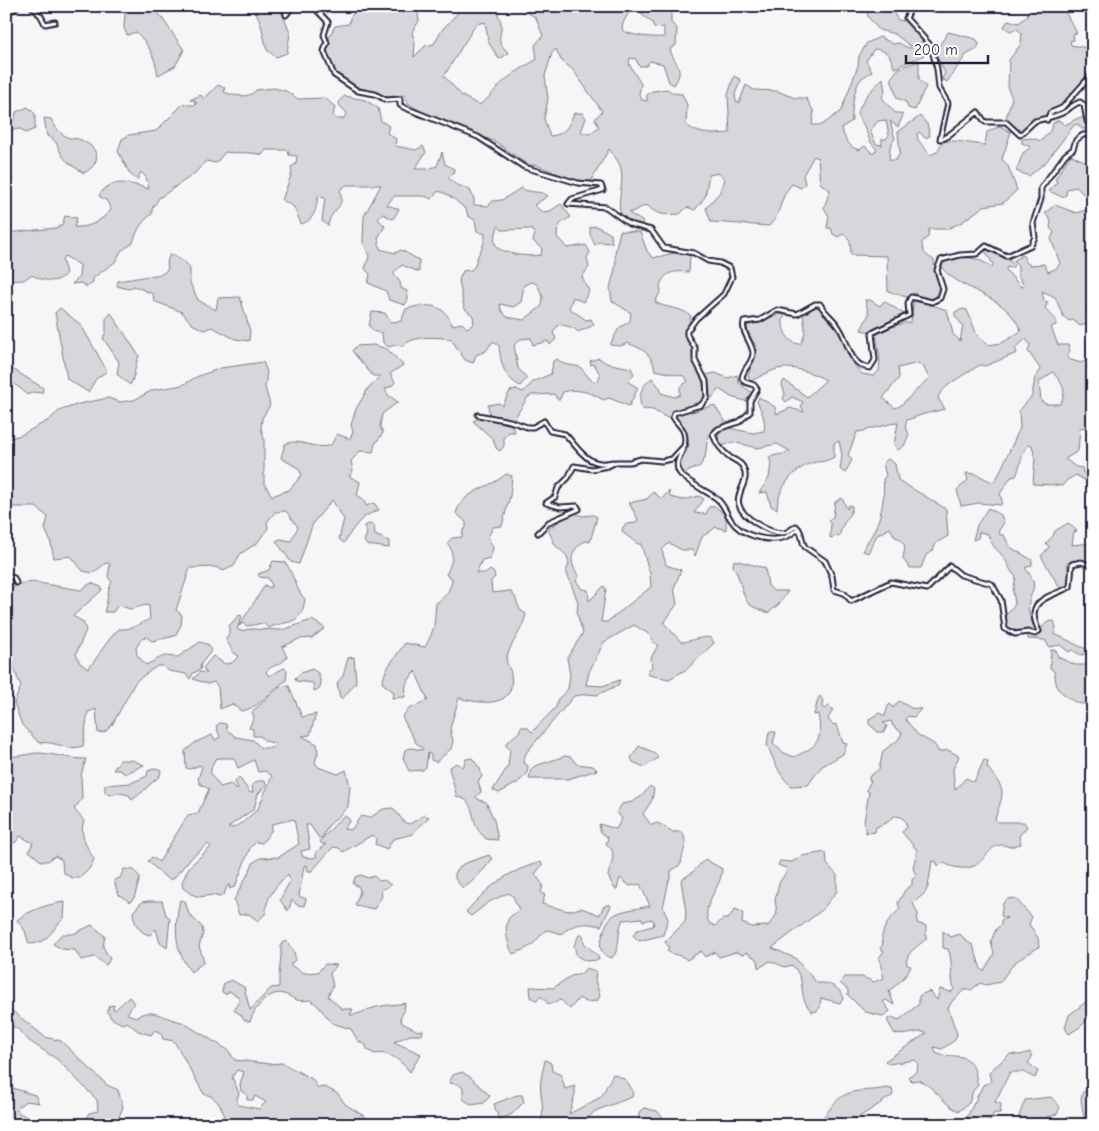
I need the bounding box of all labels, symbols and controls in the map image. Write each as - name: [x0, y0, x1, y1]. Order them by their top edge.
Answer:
- scale bar: [906, 32, 989, 64]
- text: 200 m: [914, 41, 958, 59]

